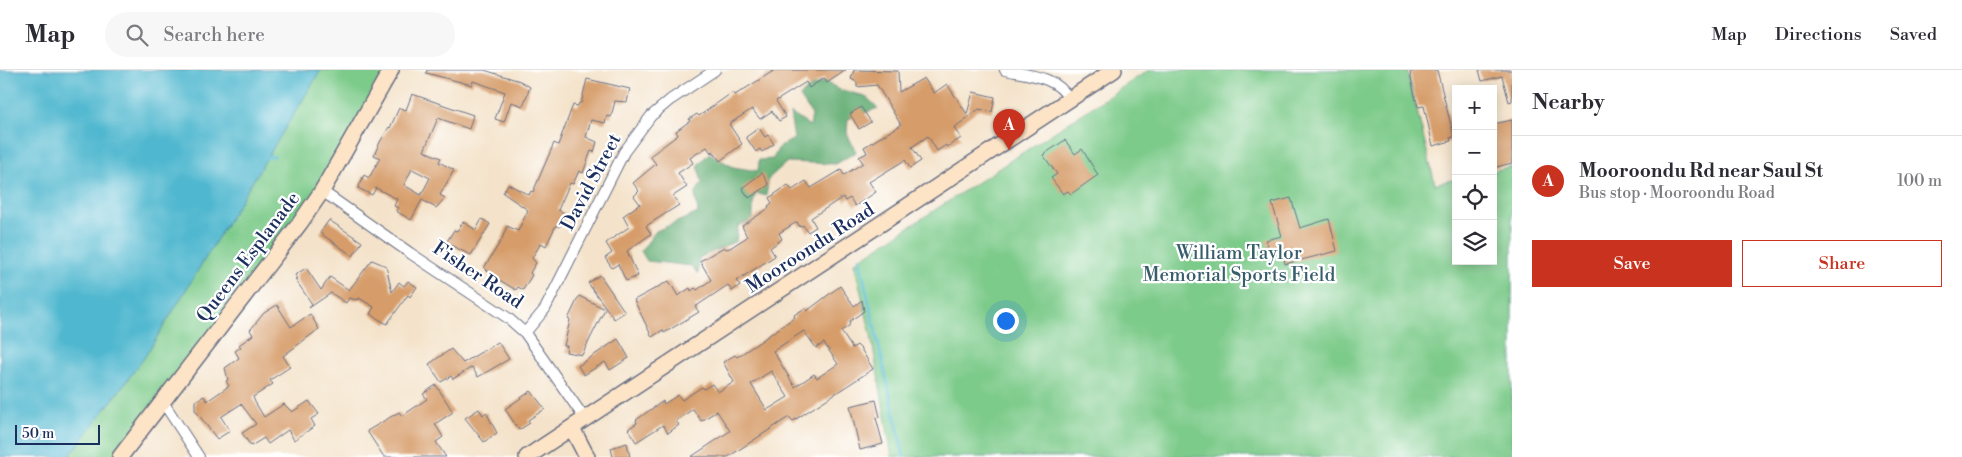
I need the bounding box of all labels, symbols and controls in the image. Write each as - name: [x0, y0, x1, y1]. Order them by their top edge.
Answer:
- search box: [105, 12, 455, 57]
- text: Map: [25, 20, 75, 50]
- icon: search: [123, 21, 151, 49]
- text: Search here: [163, 23, 265, 47]
- text: Map: [1711, 23, 1747, 46]
- text: Directions: [1775, 23, 1862, 46]
- text: Saved: [1890, 23, 1937, 46]
- map controls: [1452, 85, 1497, 265]
- button: +: [1452, 85, 1497, 130]
- text: Nearby: [1532, 90, 1605, 116]
- pin: A: [993, 109, 1025, 150]
- street label: David Street: [555, 129, 627, 235]
- button: −: [1452, 130, 1497, 175]
- text: Mooroondu Rd near Saul St: [1579, 159, 1823, 183]
- text: A: [1542, 171, 1554, 191]
- text: 100 m: [1897, 171, 1942, 191]
- button: locate: [1452, 175, 1497, 220]
- text: Bus stop · Mooroondu Road: [1579, 183, 1775, 203]
- street label: Queens Esplanade: [191, 187, 305, 327]
- street label: Mooroondu Road: [741, 197, 879, 298]
- button: layers: [1452, 220, 1497, 265]
- street label: Fisher Road: [428, 236, 528, 314]
- button: Save: [1532, 240, 1732, 287]
- button: Share: [1742, 240, 1942, 287]
- park label: William Taylor Memorial Sports Field: [1143, 241, 1335, 287]
- your location: [993, 308, 1019, 334]
- scale bar: [15, 422, 100, 445]
- text: 50 m: [22, 425, 54, 443]

